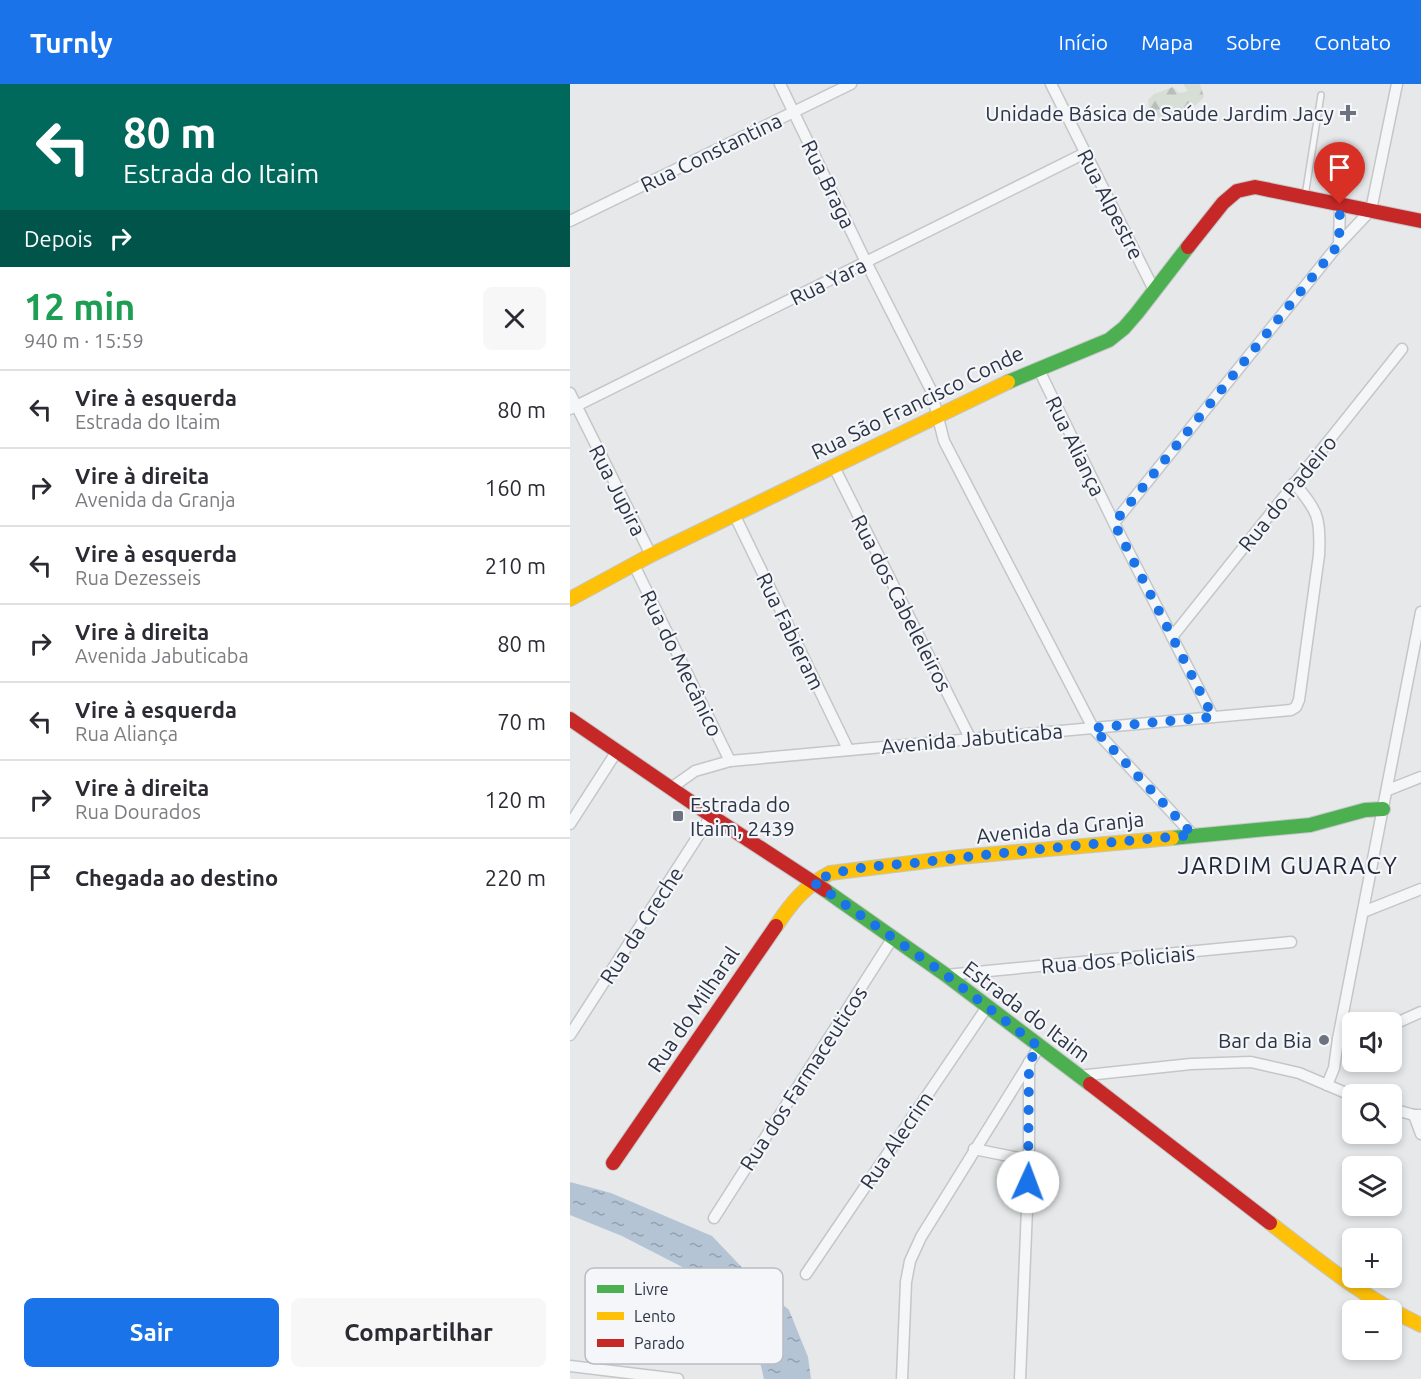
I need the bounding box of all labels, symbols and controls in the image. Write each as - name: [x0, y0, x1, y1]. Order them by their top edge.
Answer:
- text: Turnly: [30, 27, 113, 58]
- text: Início: [1059, 30, 1108, 54]
- text: Mapa: [1141, 30, 1193, 54]
- text: Sobre: [1226, 30, 1281, 54]
- text: Contato: [1314, 30, 1391, 54]
- place label: Unidade Básica de Saúde Jardim Jacy: [985, 101, 1334, 125]
- marker: Unidade Básica de Saúde Jardim Jacy: [1339, 104, 1357, 122]
- street label: Rua Constantina: [637, 107, 785, 197]
- icon: left: [24, 108, 102, 186]
- text: 80 m: [123, 109, 217, 156]
- street label: Rua Braga: [797, 136, 861, 232]
- pin: [1314, 142, 1365, 204]
- street label: Rua Alpestre: [1073, 145, 1149, 263]
- icon: arrive: [1323, 151, 1356, 184]
- text: Estrada do Itaim: [123, 158, 319, 188]
- icon: right: [104, 222, 137, 255]
- text: Depois: [24, 226, 92, 251]
- street label: Rua Yara: [786, 252, 870, 310]
- text: 12 min: [24, 286, 135, 327]
- button: close: [483, 287, 546, 350]
- text: 940 m · 15:59: [24, 329, 144, 352]
- street label: Rua São Francisco Conde: [807, 340, 1027, 464]
- text: Vire à esquerda: [75, 385, 237, 410]
- street label: Rua Aliança: [1041, 392, 1111, 500]
- icon: left: [24, 393, 57, 426]
- text: 80 m: [497, 397, 546, 422]
- text: Estrada do Itaim: [75, 410, 220, 433]
- street label: Rua do Padeiro: [1233, 430, 1341, 556]
- street label: Rua Jupira: [585, 440, 651, 540]
- text: Vire à direita: [75, 463, 209, 488]
- icon: right: [24, 471, 57, 504]
- text: 160 m: [485, 475, 546, 500]
- text: Avenida da Granja: [75, 488, 236, 511]
- street label: Rua dos Cabeleleiros: [847, 511, 957, 695]
- text: Vire à esquerda: [75, 541, 237, 566]
- icon: left: [24, 549, 57, 582]
- text: 210 m: [485, 553, 546, 578]
- text: Rua Dezesseis: [75, 566, 201, 589]
- street label: Rua Fabieram: [752, 568, 830, 694]
- street label: Rua do Mecânico: [636, 586, 728, 740]
- text: Vire à direita: [75, 619, 209, 644]
- icon: right: [24, 627, 57, 660]
- text: 80 m: [497, 631, 546, 656]
- text: Avenida Jabuticaba: [75, 644, 249, 667]
- text: Vire à esquerda: [75, 697, 237, 722]
- icon: left: [24, 705, 57, 738]
- text: 70 m: [497, 709, 546, 734]
- street label: Avenida Jabuticaba: [880, 718, 1064, 758]
- text: Rua Aliança: [75, 722, 178, 745]
- text: Vire à direita: [75, 775, 209, 800]
- icon: right: [24, 783, 57, 816]
- text: 120 m: [485, 787, 546, 812]
- place label: Estrada do Itaim, 2439: [690, 792, 795, 840]
- text: Rua Dourados: [75, 800, 201, 823]
- street label: Avenida da Granja: [975, 806, 1145, 848]
- marker: Estrada do Itaim, 2439: [671, 809, 685, 823]
- district label: JARDIM GUARACY: [1178, 852, 1398, 879]
- icon: arrive: [24, 861, 57, 894]
- street label: Rua da Creche: [594, 862, 688, 988]
- text: Chegada ao destino: [75, 865, 278, 890]
- text: 220 m: [485, 865, 546, 890]
- street label: Rua dos Policiais: [1040, 940, 1196, 978]
- street label: Rua do Milharal: [642, 942, 744, 1076]
- street label: Estrada do Itaim: [959, 955, 1095, 1067]
- street label: Rua dos Farmaceuticos: [734, 981, 872, 1175]
- map controls: [1342, 1012, 1402, 1360]
- button: sound: [1342, 1012, 1402, 1072]
- place label: Bar da Bia: [1218, 1028, 1312, 1052]
- marker: Bar da Bia: [1317, 1033, 1331, 1047]
- button: search: [1342, 1084, 1402, 1144]
- street label: Rua Alecrim: [855, 1087, 937, 1193]
- position arrow: [996, 1150, 1060, 1214]
- button: layers: [1342, 1156, 1402, 1216]
- button: +: [1342, 1228, 1402, 1288]
- legend: [585, 1268, 783, 1364]
- text: Livre: [634, 1280, 669, 1298]
- button: Sair: [24, 1298, 279, 1367]
- button: Compartilhar: [291, 1298, 546, 1367]
- button: −: [1342, 1300, 1402, 1360]
- text: Lento: [634, 1307, 676, 1325]
- text: Parado: [634, 1334, 685, 1352]

